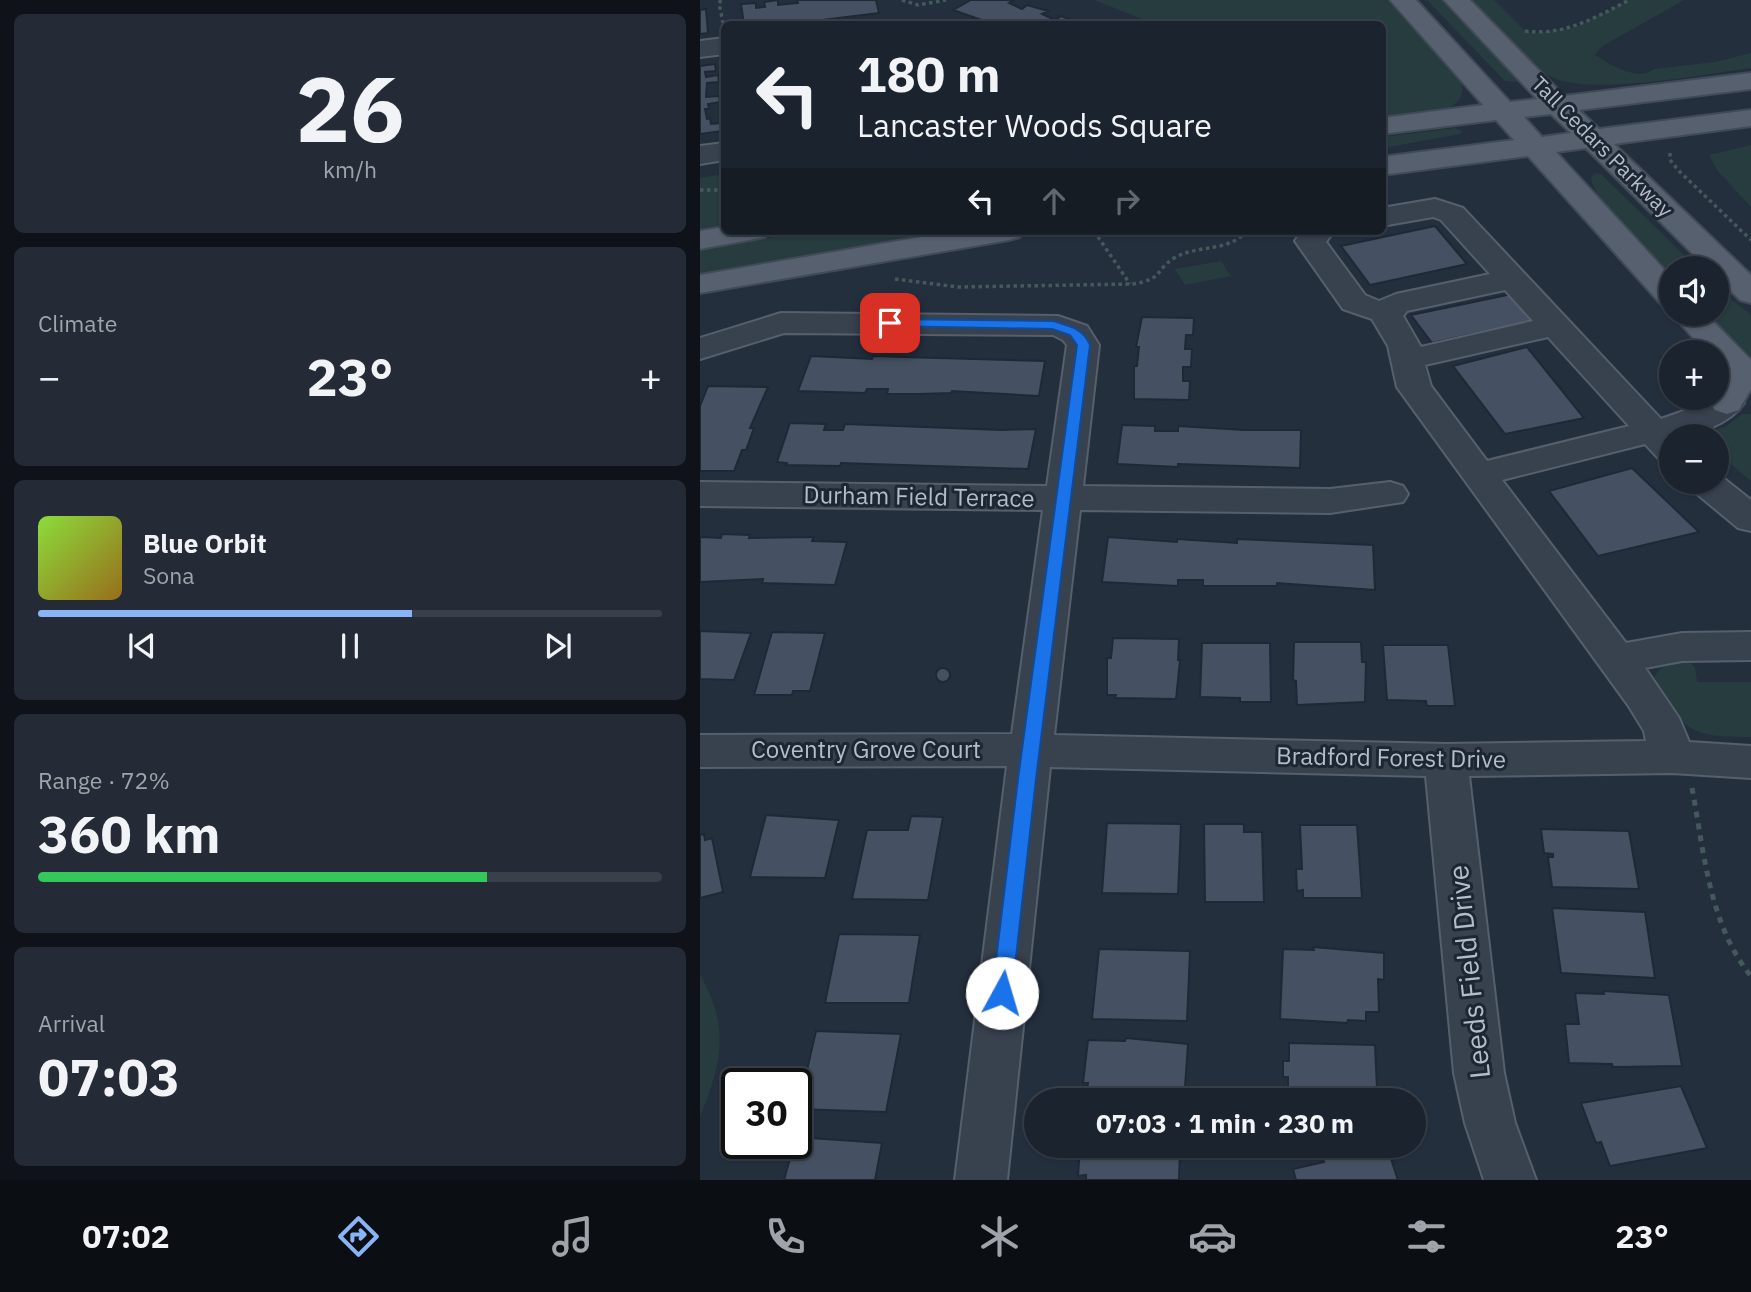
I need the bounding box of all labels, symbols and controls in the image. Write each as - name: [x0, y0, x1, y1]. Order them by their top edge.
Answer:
- text: 180 m: [857, 42, 1001, 105]
- text: 26: [295, 49, 405, 167]
- icon: left: [742, 49, 833, 140]
- street label: Tall Cedars Parkway: [1526, 70, 1680, 223]
- text: Lancaster Woods Square: [857, 104, 1212, 146]
- text: km/h: [323, 154, 377, 184]
- icon: left: [962, 182, 1000, 220]
- icon: ahead: [1035, 182, 1073, 220]
- icon: right: [1108, 182, 1146, 220]
- map controls: [1659, 256, 1729, 494]
- button: sound: [1659, 256, 1729, 326]
- pin: [860, 293, 920, 353]
- icon: arrive: [871, 304, 909, 342]
- text: Climate: [38, 308, 117, 338]
- button: +: [1659, 340, 1729, 410]
- text: 23°: [307, 343, 393, 410]
- text: −: [38, 352, 61, 401]
- text: +: [639, 352, 662, 401]
- button: −: [1659, 424, 1729, 494]
- street label: Durham Field Terrace: [803, 478, 1035, 514]
- text: Blue Orbit: [143, 526, 267, 560]
- text: Sona: [143, 560, 195, 590]
- icon: previous: [123, 627, 161, 665]
- icon: pause: [331, 627, 369, 665]
- icon: next: [539, 627, 577, 665]
- street label: Coventry Grove Court: [751, 733, 981, 765]
- street label: Bradford Forest Drive: [1276, 739, 1506, 775]
- text: Range · 72%: [38, 765, 170, 795]
- text: 360 km: [38, 800, 220, 867]
- street label: Leeds Field Drive: [1439, 863, 1498, 1081]
- position arrow: [965, 956, 1039, 1030]
- text: Arrival: [38, 1008, 105, 1038]
- text: 07:03: [38, 1043, 180, 1110]
- speed limit sign: 30: [721, 1068, 812, 1159]
- text: 07:03 · 1 min · 230 m: [1096, 1106, 1354, 1140]
- icon: directions: [334, 1212, 383, 1261]
- icon: music: [548, 1212, 597, 1261]
- icon: phone: [761, 1212, 810, 1261]
- icon: climate: [975, 1212, 1024, 1261]
- icon: car: [1188, 1212, 1237, 1261]
- icon: filters: [1402, 1212, 1451, 1261]
- text: 07:02: [82, 1215, 170, 1257]
- text: 23°: [1615, 1215, 1669, 1257]

